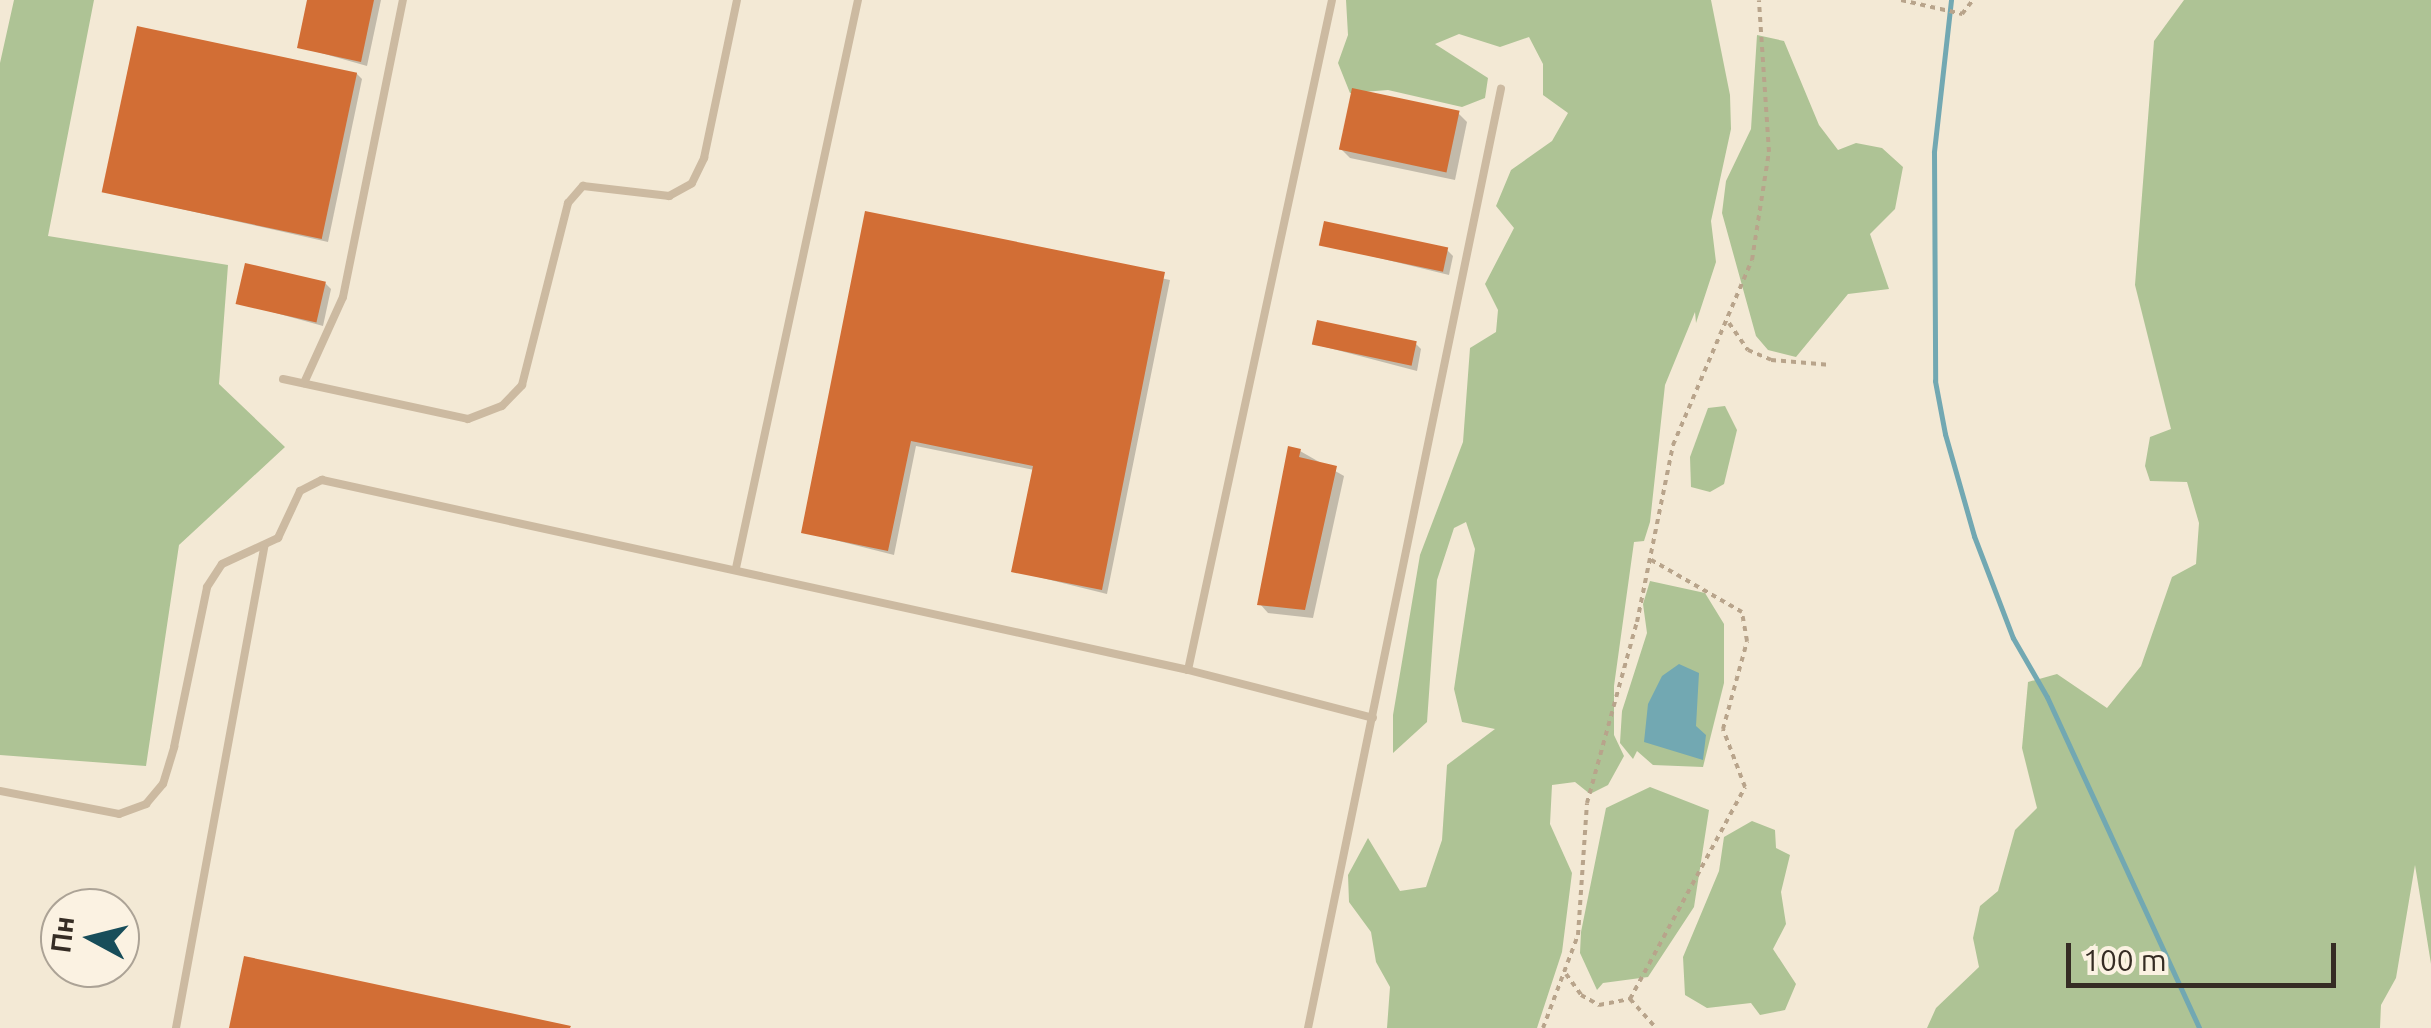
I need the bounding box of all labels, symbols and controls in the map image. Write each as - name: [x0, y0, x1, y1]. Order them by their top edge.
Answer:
- north arrow: [40, 888, 140, 988]
- text: Пн: [44, 914, 79, 955]
- scale bar: [2071, 923, 2341, 985]
- text: 100 m: [2083, 943, 2167, 977]

